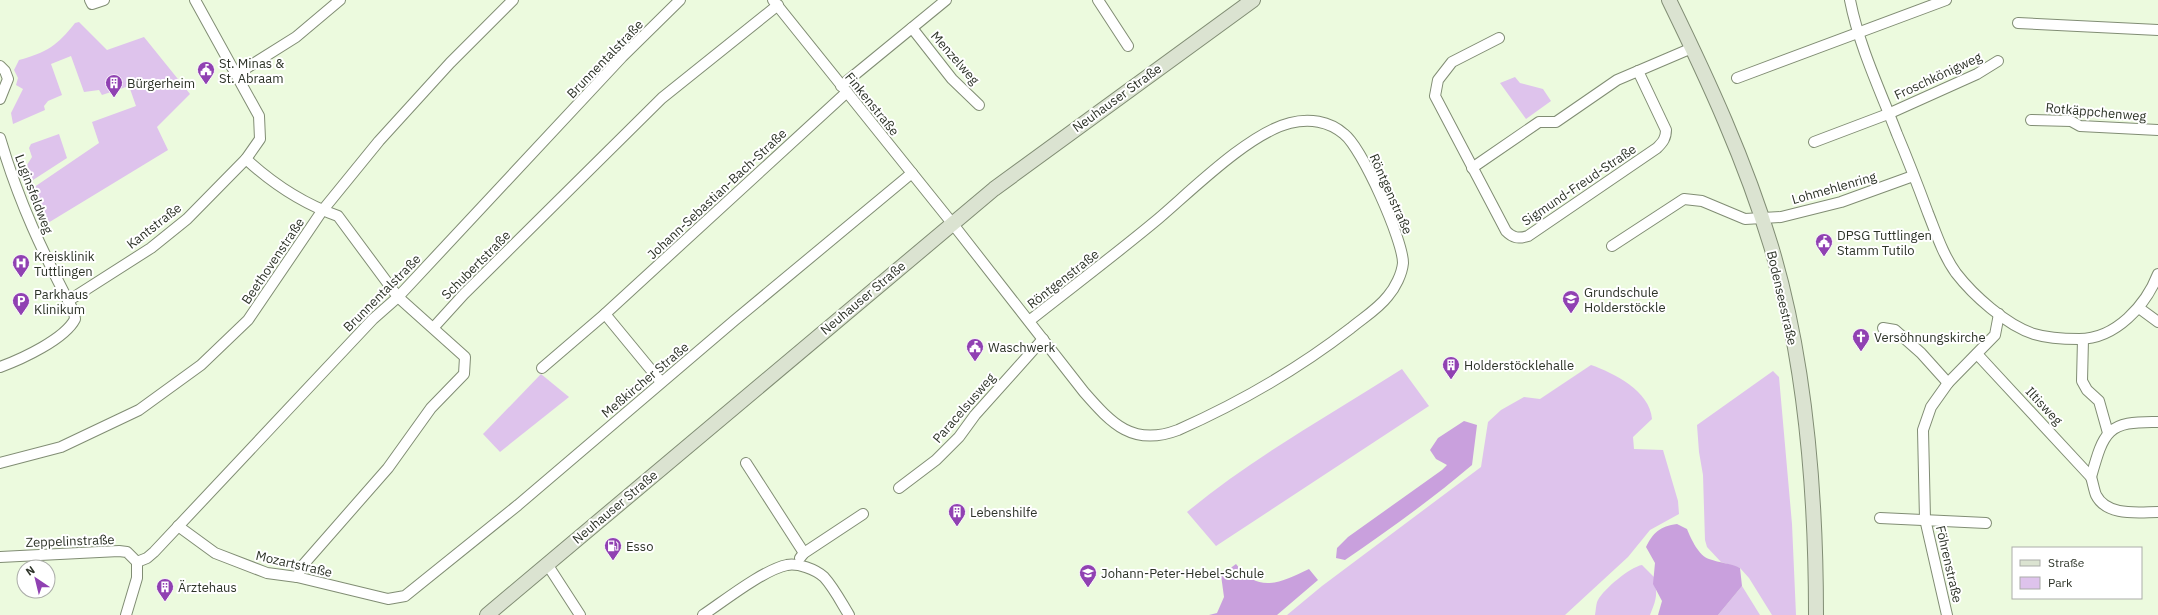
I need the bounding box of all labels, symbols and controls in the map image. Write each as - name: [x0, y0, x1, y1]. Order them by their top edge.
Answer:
- street label: Brunnentalstraße: [563, 16, 647, 102]
- street label: Menzelweg: [927, 28, 983, 88]
- street label: Froschkönigweg: [1892, 48, 1985, 104]
- place label: St. Minas & St. Abraam: [219, 55, 284, 87]
- public building icon: St. Minas & St. Abraam: [196, 60, 216, 85]
- street label: Neuhauser Straße: [1069, 60, 1165, 136]
- street label: Finkenstraße: [841, 69, 903, 139]
- building icon: Bürgerheim: [104, 73, 124, 98]
- place label: Bürgerheim: [127, 75, 195, 92]
- street label: Rotkäppchenweg: [2045, 99, 2147, 125]
- street label: Johann-Sebastian-Bach-Straße: [644, 125, 790, 263]
- street label: Sigmund-Freud-Straße: [1519, 140, 1639, 230]
- street label: Röntgenstraße: [1366, 151, 1416, 237]
- street label: Luginsfeldweg: [11, 152, 57, 236]
- street label: Lohmehlenring: [1790, 168, 1878, 208]
- street label: Kantstraße: [123, 199, 185, 253]
- street label: Beethovenstraße: [238, 215, 308, 307]
- street label: Schubertstraße: [438, 227, 514, 303]
- place label: DPSG Tuttlingen Stamm Tutilo: [1837, 227, 1932, 259]
- public building icon: DPSG Tuttlingen Stamm Tutilo: [1814, 232, 1834, 257]
- street label: Röntgenstraße: [1024, 246, 1102, 312]
- place label: Kreisklinik Tuttlingen: [34, 248, 95, 280]
- street label: Bodenseestraße: [1763, 249, 1801, 347]
- street label: Brunnentalstraße: [340, 251, 424, 335]
- hospital icon: Kreisklinik Tuttlingen: [11, 253, 31, 278]
- street label: Neuhauser Straße: [817, 257, 909, 339]
- place label: Grundschule Holderstöckle: [1584, 284, 1666, 316]
- place label: Parkhaus Klinikum: [34, 286, 88, 318]
- school or university icon: Grundschule Holderstöckle: [1561, 289, 1581, 314]
- parking icon: Parkhaus Klinikum: [11, 291, 31, 316]
- church icon: Versöhnungskirche: [1851, 327, 1871, 352]
- place label: Versöhnungskirche: [1874, 329, 1986, 346]
- public building icon: Waschwerk: [965, 337, 985, 362]
- street label: Meßkircher Straße: [598, 338, 692, 422]
- place label: Waschwerk: [988, 339, 1055, 356]
- building icon: Holderstöcklehalle: [1441, 355, 1461, 380]
- place label: Holderstöcklehalle: [1464, 357, 1574, 374]
- street label: Paracelsusweg: [929, 369, 999, 447]
- street label: Iltisweg: [2022, 383, 2066, 429]
- street label: Neuhauser Straße: [569, 466, 661, 548]
- building icon: Lebenshilfe: [947, 502, 967, 527]
- place label: Lebenshilfe: [970, 504, 1037, 521]
- street label: Föhrenstraße: [1932, 524, 1966, 604]
- street label: Zeppelinstraße: [25, 531, 115, 551]
- fuel station icon: Esso: [603, 536, 623, 561]
- place label: Esso: [626, 538, 653, 555]
- street label: Mozartstraße: [254, 547, 334, 581]
- legend: [2012, 547, 2142, 599]
- text: Straße: [2048, 555, 2085, 570]
- north arrow: [16, 559, 56, 599]
- text: N: [23, 563, 38, 579]
- school or university icon: Johann-Peter-Hebel-Schule: [1078, 563, 1098, 588]
- place label: Johann-Peter-Hebel-Schule: [1101, 565, 1264, 582]
- text: Park: [2048, 575, 2073, 590]
- building icon: Ärztehaus: [155, 577, 175, 602]
- place label: Ärztehaus: [178, 579, 237, 596]

